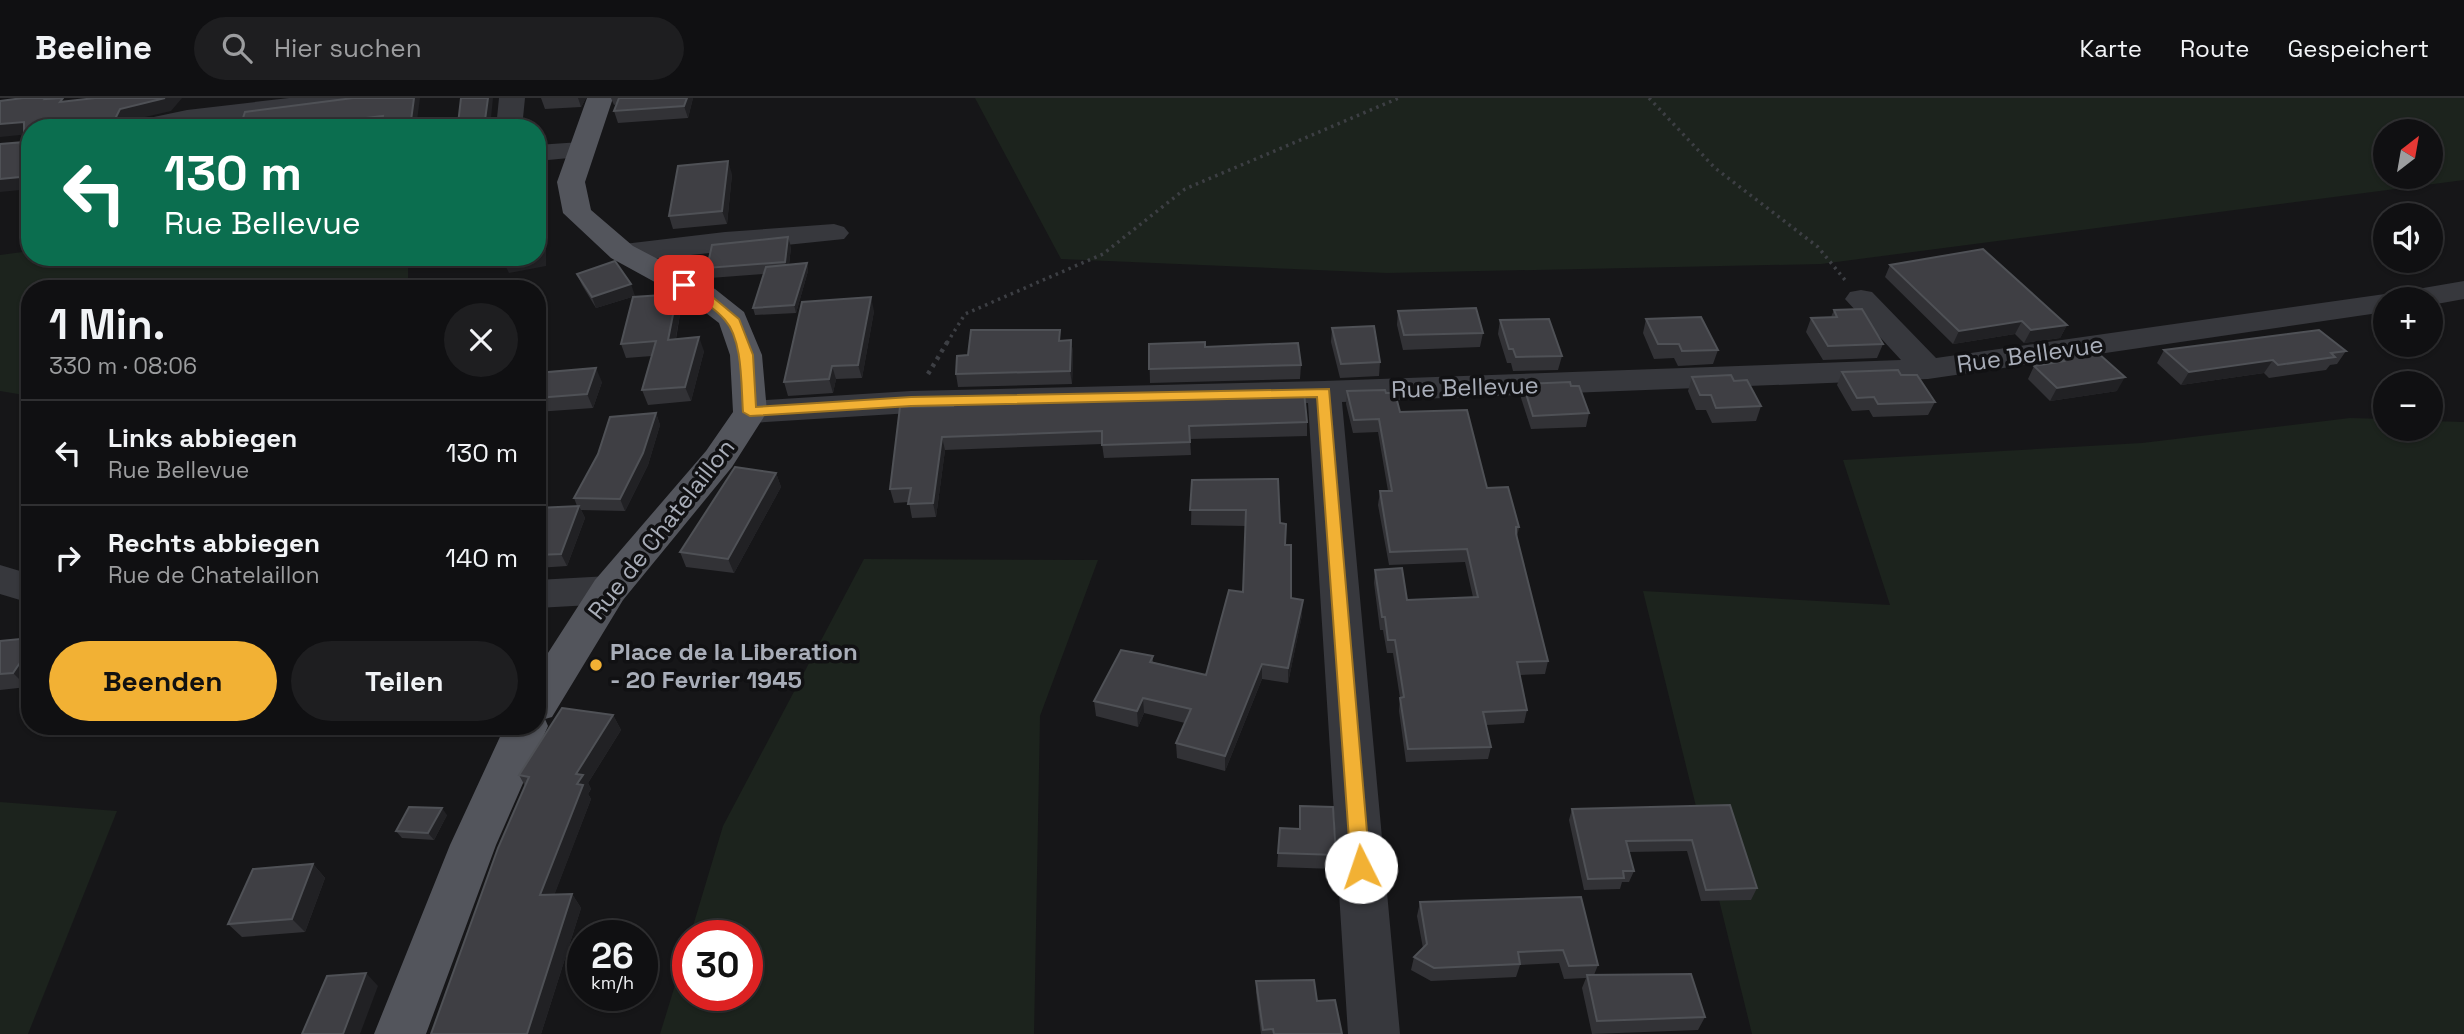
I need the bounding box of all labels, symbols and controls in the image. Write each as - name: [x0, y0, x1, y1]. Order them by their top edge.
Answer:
- search box: [194, 17, 684, 80]
- text: Beeline: [35, 27, 152, 69]
- icon: search: [218, 29, 256, 67]
- text: Hier suchen: [274, 31, 422, 65]
- text: Karte: [2080, 33, 2142, 64]
- text: Route: [2180, 33, 2249, 64]
- text: Gespeichert: [2287, 33, 2429, 64]
- north arrow: [2373, 119, 2443, 189]
- map controls: [2373, 119, 2443, 441]
- text: 130 m: [164, 142, 302, 204]
- icon: left: [49, 147, 140, 238]
- text: Rue Bellevue: [164, 203, 361, 243]
- button: sound: [2373, 203, 2443, 273]
- pin: [654, 255, 714, 315]
- icon: arrive: [665, 266, 703, 304]
- button: +: [2373, 287, 2443, 357]
- text: 1 Min.: [49, 298, 165, 351]
- button: close: [444, 303, 518, 377]
- street label: Rue Bellevue: [1955, 328, 2105, 380]
- text: 330 m · 08:06: [49, 351, 197, 381]
- street label: Rue Bellevue: [1391, 369, 1539, 405]
- button: −: [2373, 371, 2443, 441]
- text: Links abbiegen: [108, 421, 297, 455]
- street label: Rue de Chatelaillon: [581, 432, 741, 626]
- icon: left: [49, 434, 87, 472]
- text: 130 m: [446, 436, 518, 470]
- text: Rue Bellevue: [108, 455, 249, 485]
- text: Rechts abbiegen: [108, 526, 320, 560]
- icon: right: [49, 539, 87, 577]
- text: 140 m: [445, 541, 518, 575]
- text: Rue de Chatelaillon: [108, 560, 320, 590]
- place label: Place de la Liberation - 20 Fevrier 1945: [610, 636, 858, 695]
- button: Beenden: [49, 641, 277, 721]
- button: Teilen: [291, 641, 518, 721]
- marker: Place de la Liberation - 20 Fevrier 1945: [588, 657, 604, 673]
- position arrow: [1324, 830, 1398, 904]
- speed limit sign: 30: [672, 920, 763, 1011]
- text: 26: [591, 934, 634, 978]
- text: km/h: [591, 971, 634, 994]

